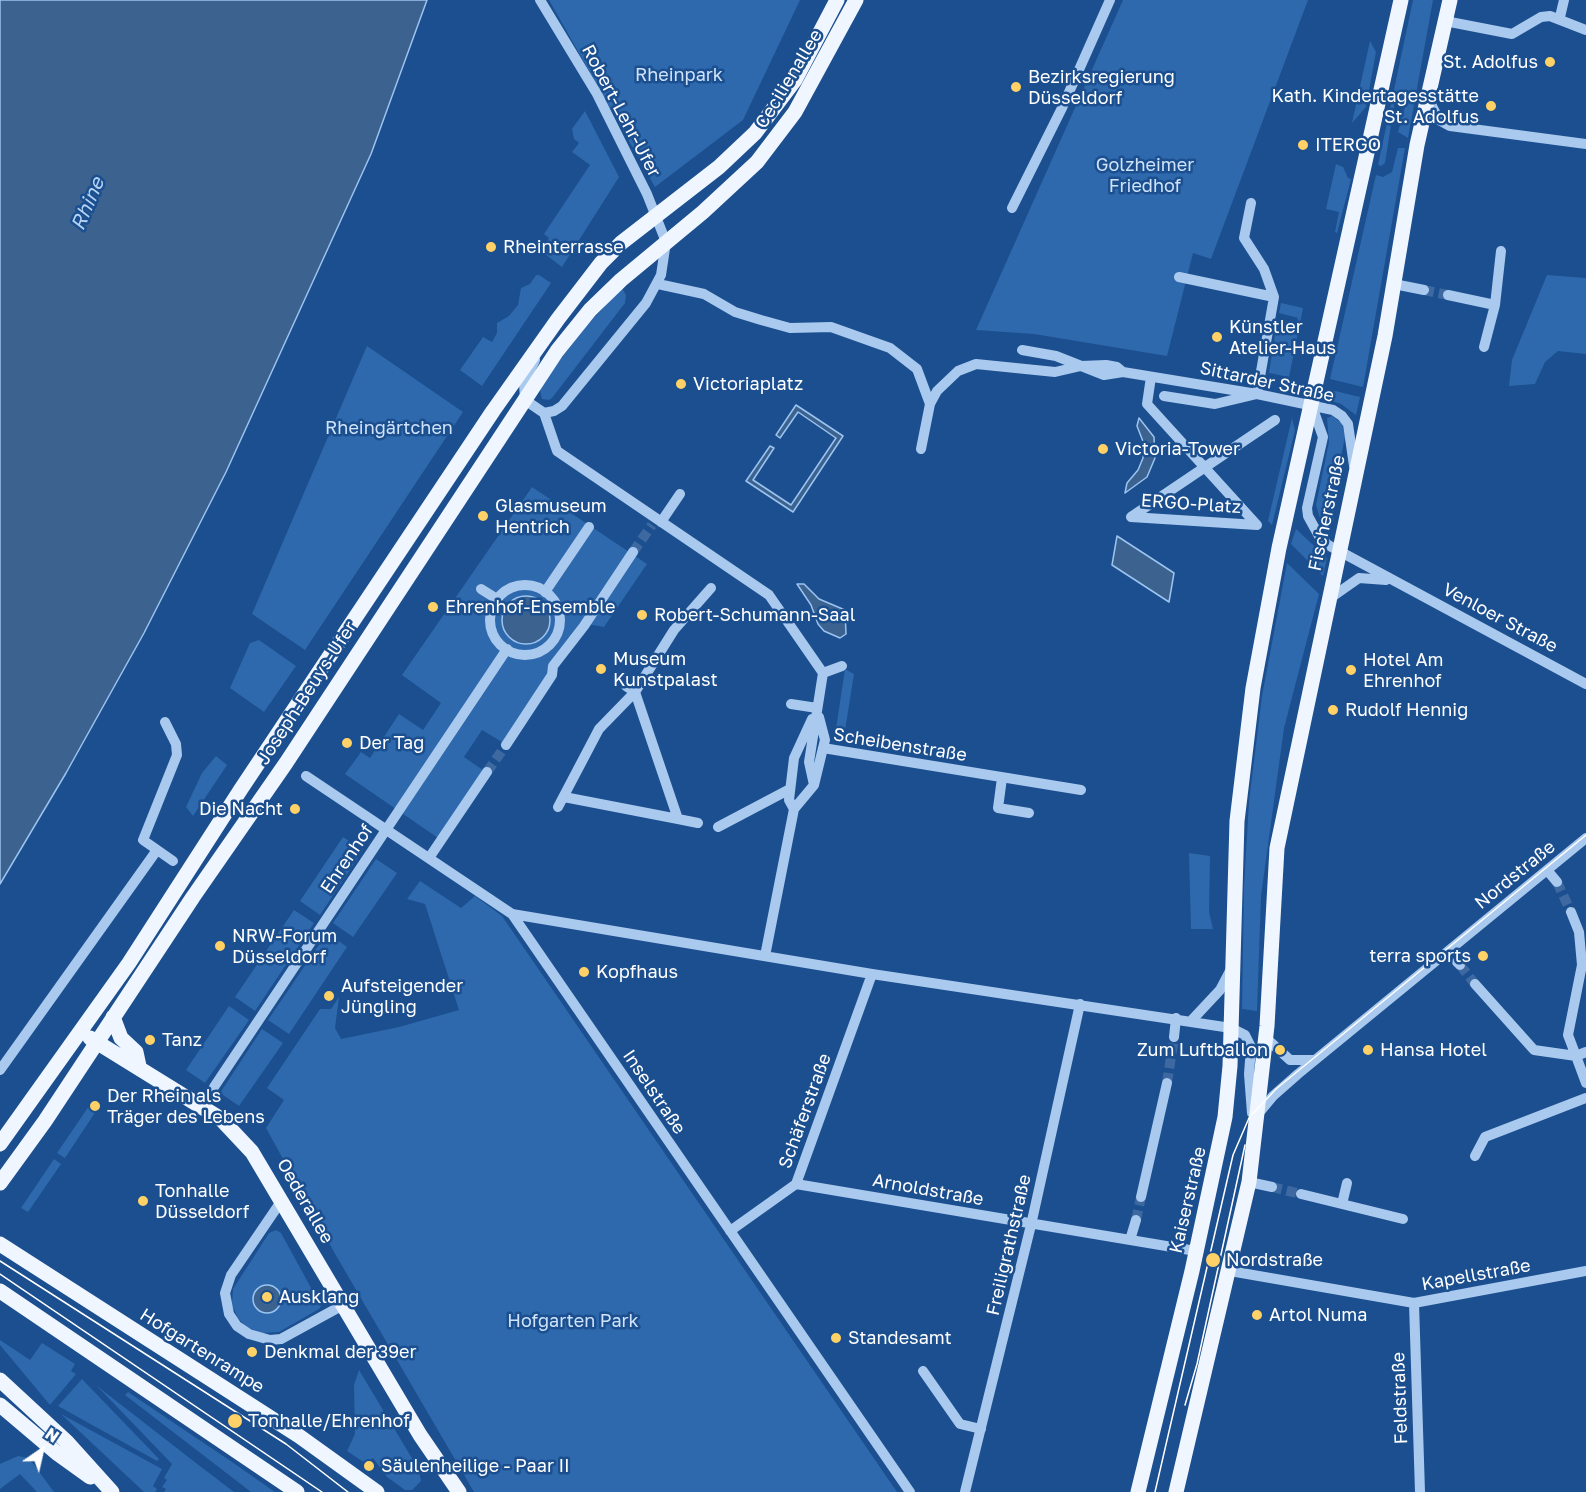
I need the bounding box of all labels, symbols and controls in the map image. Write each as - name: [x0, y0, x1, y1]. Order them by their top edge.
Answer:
- street label: Cecilienallee: [751, 26, 827, 132]
- street label: Robert-Lehr-Ufer: [577, 41, 665, 181]
- place label: St. Adolfus: [1443, 51, 1538, 73]
- marker: St. Adolfus: [1543, 55, 1557, 69]
- park label: Rheinpark: [635, 64, 723, 86]
- place label: Bezirksregierung Düsseldorf: [1028, 66, 1175, 109]
- marker: Bezirksregierung Düsseldorf: [1009, 80, 1023, 94]
- place label: Kath. Kindertagesstätte St. Adolfus: [1272, 85, 1479, 128]
- marker: Kath. Kindertagesstätte St. Adolfus: [1484, 99, 1498, 113]
- place label: ITERGO: [1315, 134, 1381, 156]
- marker: ITERGO: [1296, 138, 1310, 152]
- park label: Golzheimer Friedhof: [1096, 154, 1194, 196]
- water label: Rhine: [66, 174, 110, 234]
- place label: Rheinterrasse: [503, 236, 624, 258]
- marker: Rheinterrasse: [484, 240, 498, 254]
- place label: Künstler Atelier-Haus: [1229, 316, 1336, 358]
- marker: Künstler Atelier-Haus: [1210, 330, 1224, 344]
- street label: Sittarder Straße: [1198, 357, 1336, 407]
- place label: Victoriaplatz: [693, 373, 803, 395]
- marker: Victoriaplatz: [674, 377, 688, 391]
- park label: Rheingärtchen: [325, 417, 453, 439]
- place label: Victoria-Tower: [1115, 438, 1240, 460]
- marker: Victoria-Tower: [1096, 442, 1110, 456]
- street label: Fischerstraße: [1304, 453, 1350, 573]
- street label: ERGO-Platz: [1140, 490, 1242, 518]
- place label: Glasmuseum Hentrich: [495, 495, 607, 538]
- marker: Glasmuseum Hentrich: [476, 509, 490, 523]
- street label: Venloer Straße: [1439, 579, 1561, 657]
- place label: Ehrenhof-Ensemble: [445, 596, 615, 618]
- marker: Ehrenhof-Ensemble: [426, 600, 440, 614]
- place label: Robert-Schumann-Saal: [654, 604, 855, 626]
- marker: Robert-Schumann-Saal: [635, 608, 649, 622]
- street label: Joseph-Beuys-Ufer: [253, 617, 361, 769]
- place label: Museum Kunstpalast: [613, 648, 718, 690]
- place label: Hotel Am Ehrenhof: [1363, 649, 1443, 692]
- marker: Museum Kunstpalast: [594, 662, 608, 676]
- marker: Hotel Am Ehrenhof: [1344, 663, 1358, 677]
- place label: Rudolf Hennig: [1345, 699, 1468, 721]
- marker: Rudolf Hennig: [1326, 703, 1340, 717]
- street label: Scheibenstraße: [832, 724, 968, 766]
- place label: Der Tag: [359, 732, 424, 754]
- marker: Der Tag: [340, 736, 354, 750]
- place label: Die Nacht: [199, 798, 283, 820]
- marker: Die Nacht: [288, 802, 302, 816]
- street label: Ehrenhof: [316, 820, 378, 898]
- street label: Nordstraße: [1471, 836, 1559, 914]
- place label: NRW-Forum Düsseldorf: [232, 925, 337, 968]
- marker: NRW-Forum Düsseldorf: [213, 939, 227, 953]
- place label: terra sports: [1369, 945, 1471, 967]
- marker: terra sports: [1476, 949, 1490, 963]
- place label: Kopfhaus: [596, 961, 678, 983]
- marker: Kopfhaus: [577, 965, 591, 979]
- place label: Aufsteigender Jüngling: [341, 975, 463, 1018]
- marker: Aufsteigender Jüngling: [322, 989, 336, 1003]
- place label: Tanz: [162, 1029, 202, 1051]
- marker: Tanz: [143, 1033, 157, 1047]
- place label: Zum Luftballon: [1137, 1039, 1268, 1061]
- place label: Hansa Hotel: [1380, 1039, 1487, 1061]
- marker: Zum Luftballon: [1273, 1043, 1287, 1057]
- marker: Hansa Hotel: [1361, 1043, 1375, 1057]
- street label: Inselstraße: [618, 1046, 690, 1138]
- street label: Schäferstraße: [774, 1050, 836, 1172]
- place label: Der Rhein als Träger des Lebens: [107, 1085, 265, 1128]
- marker: Der Rhein als Träger des Lebens: [88, 1099, 102, 1113]
- street label: Kaiserstraße: [1165, 1145, 1211, 1255]
- street label: Oederallee: [272, 1155, 338, 1247]
- street label: Arnoldstraße: [871, 1170, 985, 1210]
- street label: Freiligrathstraße: [982, 1172, 1036, 1318]
- place label: Tonhalle Düsseldorf: [155, 1180, 249, 1222]
- marker: Tonhalle Düsseldorf: [136, 1194, 150, 1208]
- place label: Nordstraße: [1226, 1249, 1323, 1271]
- marker: Nordstraße: [1204, 1251, 1222, 1269]
- street label: Kapellstraße: [1420, 1255, 1532, 1295]
- place label: Ausklang: [279, 1286, 359, 1308]
- marker: Ausklang: [260, 1290, 274, 1304]
- street label: Hofgartenrampe: [136, 1304, 268, 1398]
- place label: Artol Numa: [1269, 1304, 1367, 1326]
- marker: Artol Numa: [1250, 1308, 1264, 1322]
- park label: Hofgarten Park: [507, 1310, 639, 1332]
- place label: Standesamt: [848, 1327, 952, 1349]
- marker: Standesamt: [829, 1331, 843, 1345]
- place label: Denkmal der 39er: [264, 1341, 417, 1363]
- marker: Denkmal der 39er: [245, 1345, 259, 1359]
- street label: Feldstraße: [1388, 1352, 1412, 1444]
- place label: Tonhalle/Ehrenhof: [248, 1410, 410, 1432]
- marker: Tonhalle/Ehrenhof: [226, 1412, 244, 1430]
- north arrow: [12, 1420, 72, 1480]
- text: N: [41, 1423, 63, 1447]
- place label: Säulenheilige - Paar II: [381, 1455, 570, 1477]
- marker: Säulenheilige - Paar II: [362, 1459, 376, 1473]

